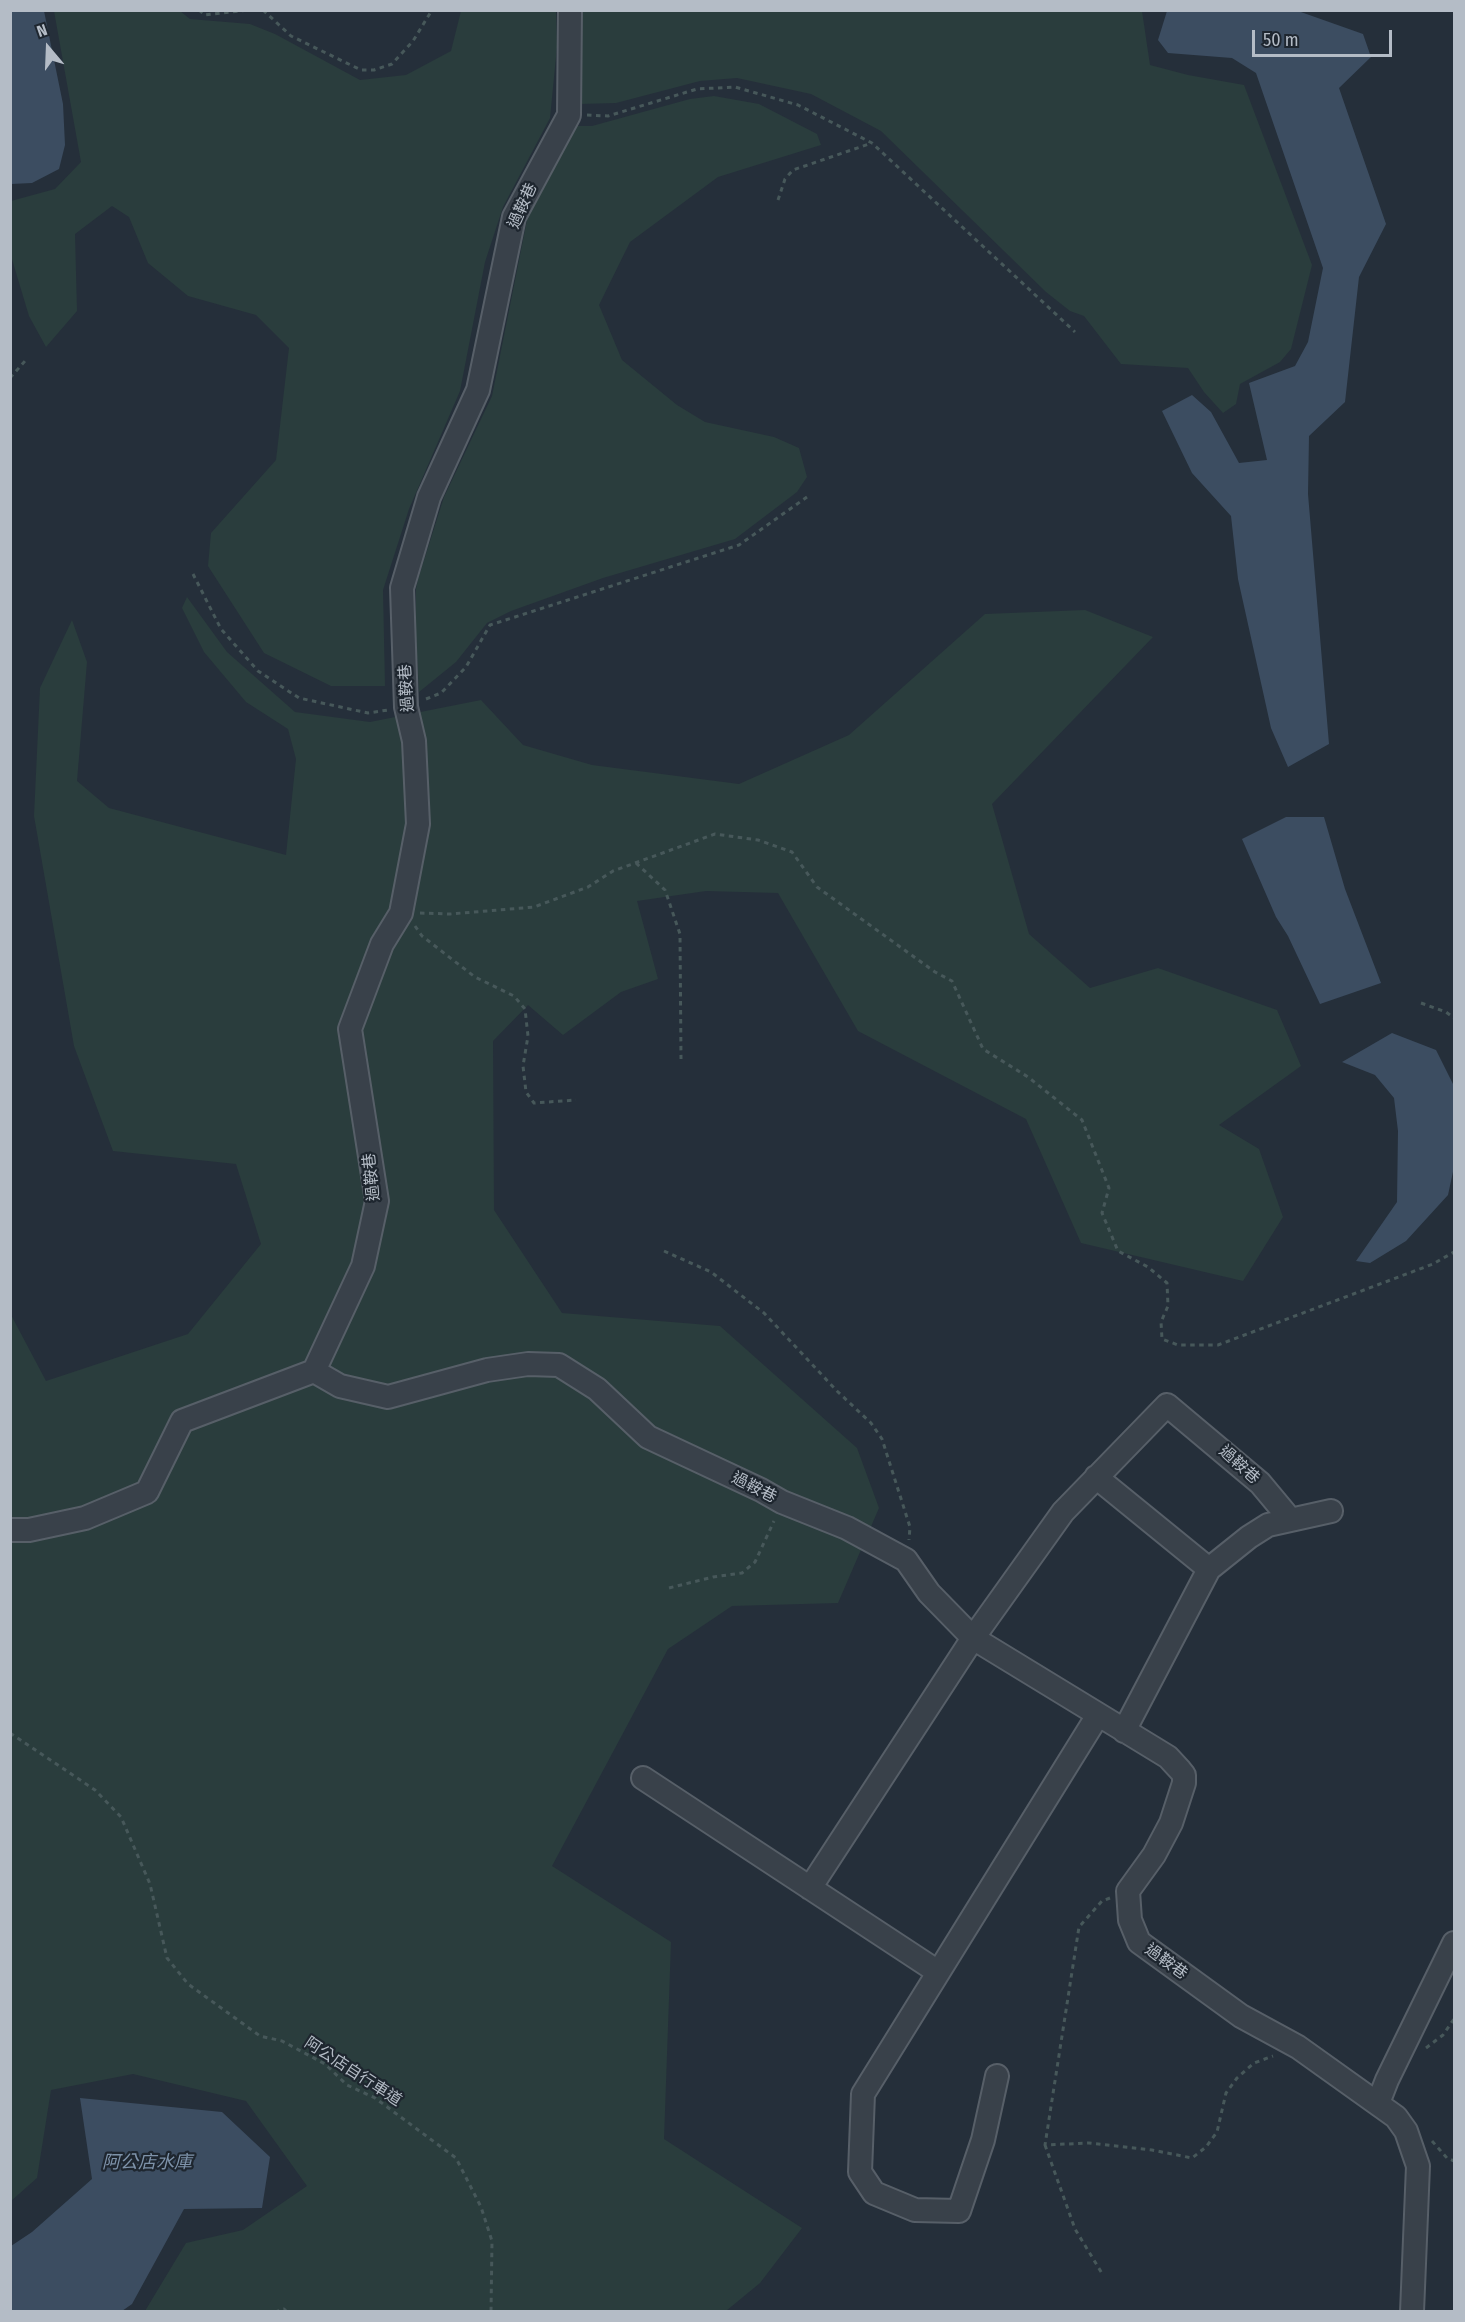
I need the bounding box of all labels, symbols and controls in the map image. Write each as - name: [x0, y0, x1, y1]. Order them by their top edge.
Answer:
- north arrow: [18, 18, 78, 78]
- scale bar: [1255, 18, 1394, 56]
- text: N: [34, 20, 50, 41]
- text: 50 m: [1263, 29, 1299, 51]
- street label: 過鞍巷: [504, 180, 542, 232]
- street label: 過鞍巷: [396, 663, 418, 713]
- street label: 過鞍巷: [360, 1152, 384, 1202]
- street label: 過鞍巷: [1215, 1442, 1263, 1488]
- street label: 過鞍巷: [728, 1469, 780, 1507]
- street label: 過鞍巷: [1141, 1940, 1191, 1984]
- street label: 阿公店自行車道: [301, 2033, 405, 2111]
- water label: 阿公店水庫: [102, 2152, 192, 2174]

